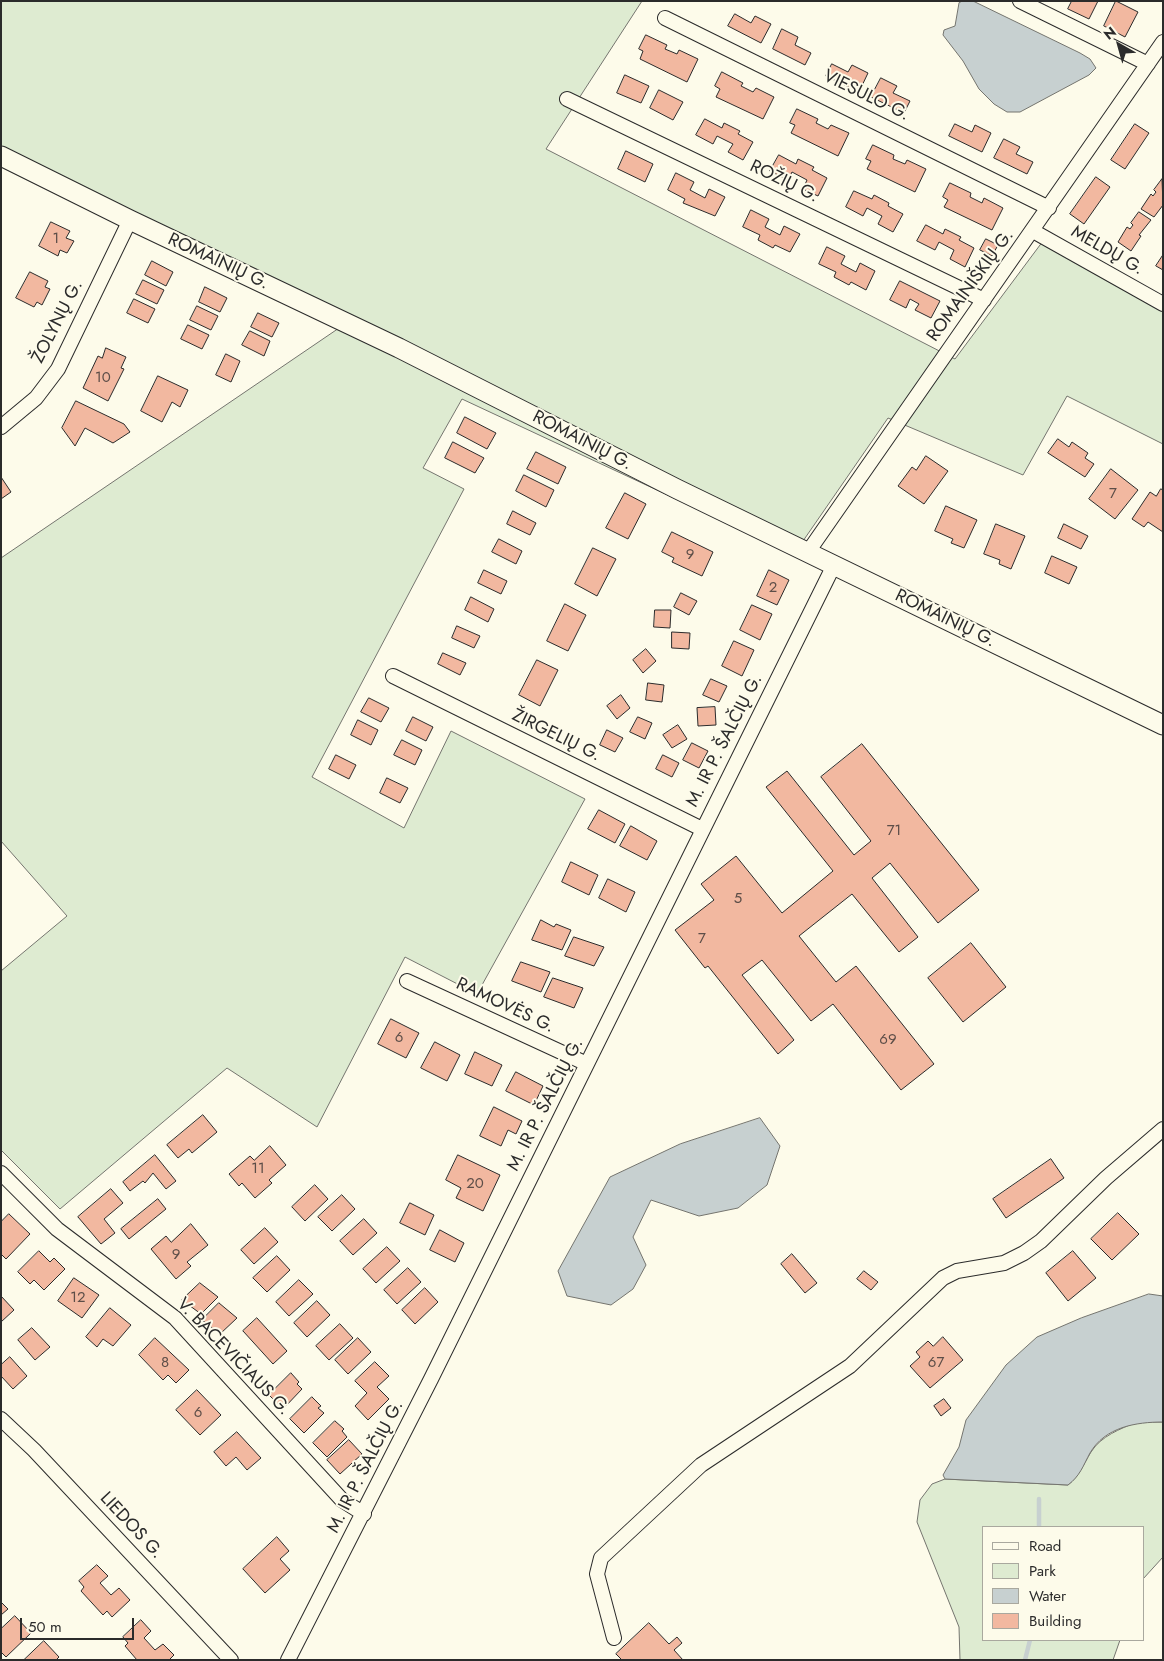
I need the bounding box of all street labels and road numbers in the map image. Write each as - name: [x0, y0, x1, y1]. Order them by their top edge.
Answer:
- street label: VIESULO G.: [819, 66, 913, 126]
- street label: ROŽIŲ G.: [746, 156, 822, 208]
- street label: MELDŲ G.: [1067, 222, 1147, 280]
- street label: ROMAINIŠKIŲ G.: [923, 226, 1019, 346]
- street label: ROMAINIŲ G.: [164, 229, 272, 295]
- street label: ŽOLYNŲ G.: [28, 277, 88, 367]
- street label: ROMAINIŲ G.: [529, 407, 635, 475]
- street label: ROMAINIŲ G.: [891, 585, 999, 653]
- street label: M. IR P. ŠALČIŲ G.: [682, 671, 768, 811]
- street label: ŽIRGELIŲ G.: [508, 705, 604, 767]
- street label: RAMOVĖS G.: [452, 974, 558, 1038]
- street label: M. IR P. ŠALČIŲ G.: [503, 1035, 589, 1175]
- street label: V. BACEVIČIAUS G.: [172, 1294, 294, 1420]
- street label: M. IR P. ŠALČIŲ G.: [323, 1397, 409, 1537]
- street label: LIEDOS G.: [95, 1488, 167, 1564]

